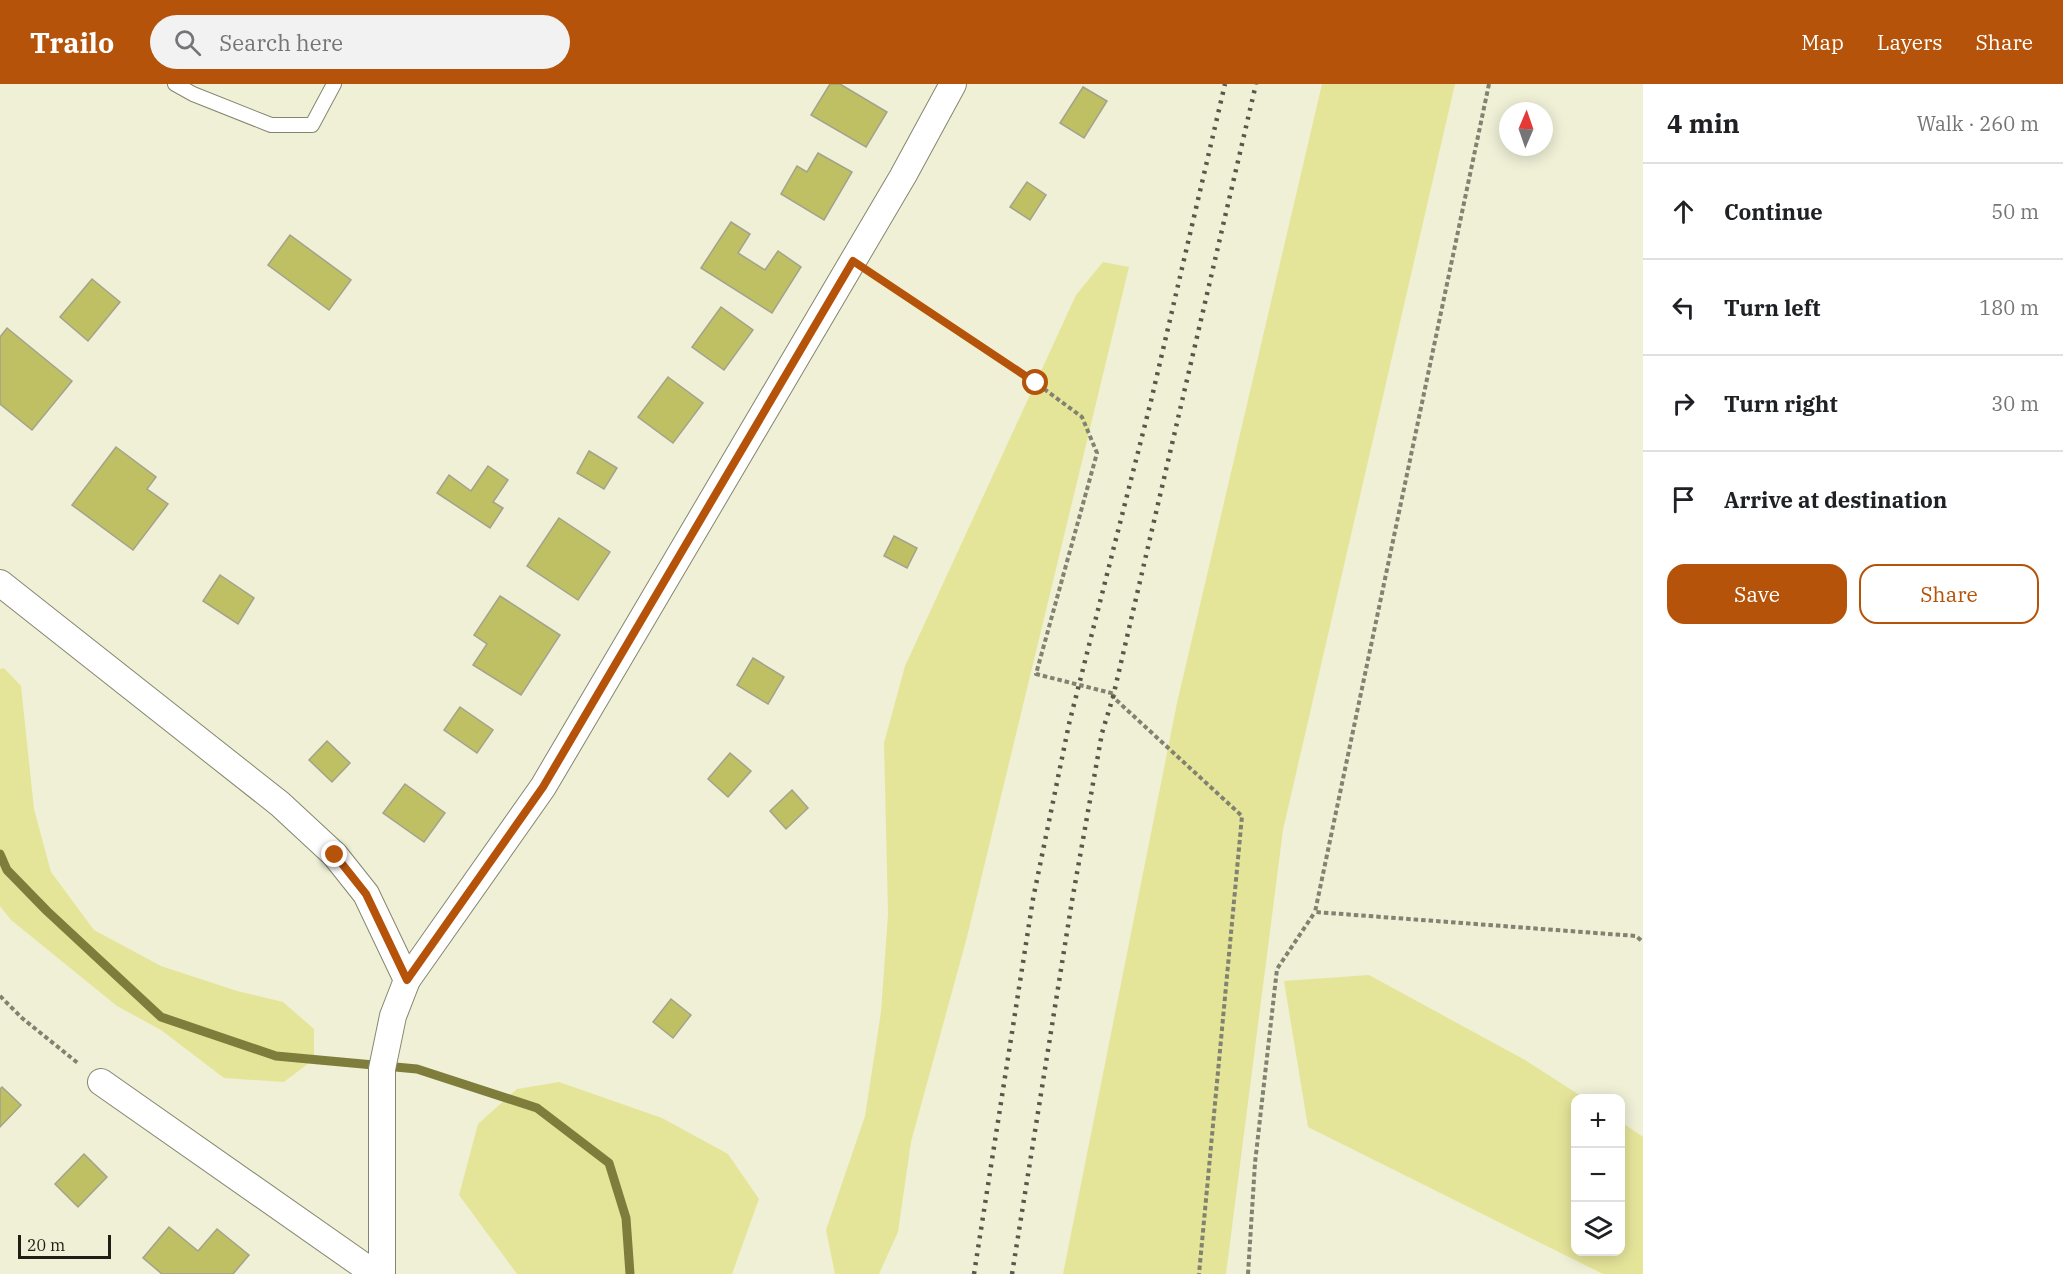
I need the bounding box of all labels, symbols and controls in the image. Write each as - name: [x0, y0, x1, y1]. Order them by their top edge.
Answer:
- search box: [150, 15, 570, 69]
- text: Trailo: [30, 24, 114, 61]
- icon: search: [171, 26, 204, 59]
- text: Search here: [219, 28, 343, 57]
- text: Map: [1801, 28, 1844, 56]
- text: Layers: [1877, 28, 1943, 56]
- text: Share: [1976, 28, 2033, 56]
- north arrow: [1499, 102, 1553, 156]
- text: 4 min: [1667, 106, 1740, 140]
- text: Walk · 260 m: [1917, 110, 2039, 137]
- icon: ahead: [1667, 195, 1700, 228]
- text: Continue: [1724, 197, 1823, 226]
- text: 50 m: [1991, 198, 2039, 225]
- icon: left: [1667, 291, 1700, 324]
- text: Turn left: [1724, 293, 1820, 322]
- text: 180 m: [1979, 294, 2039, 321]
- route start: [1022, 369, 1048, 395]
- icon: right: [1667, 387, 1700, 420]
- text: Turn right: [1724, 389, 1838, 418]
- text: 30 m: [1991, 390, 2039, 417]
- icon: arrive: [1667, 483, 1700, 516]
- text: Arrive at destination: [1724, 485, 1947, 514]
- button: Save: [1667, 564, 1847, 624]
- button: Share: [1859, 564, 2039, 624]
- route end: [321, 841, 347, 867]
- map controls: [1571, 1094, 1625, 1256]
- button: +: [1571, 1094, 1625, 1148]
- button: −: [1571, 1148, 1625, 1202]
- button: layers: [1571, 1202, 1625, 1256]
- scale bar: [18, 1232, 111, 1260]
- text: 20 m: [27, 1235, 65, 1255]

